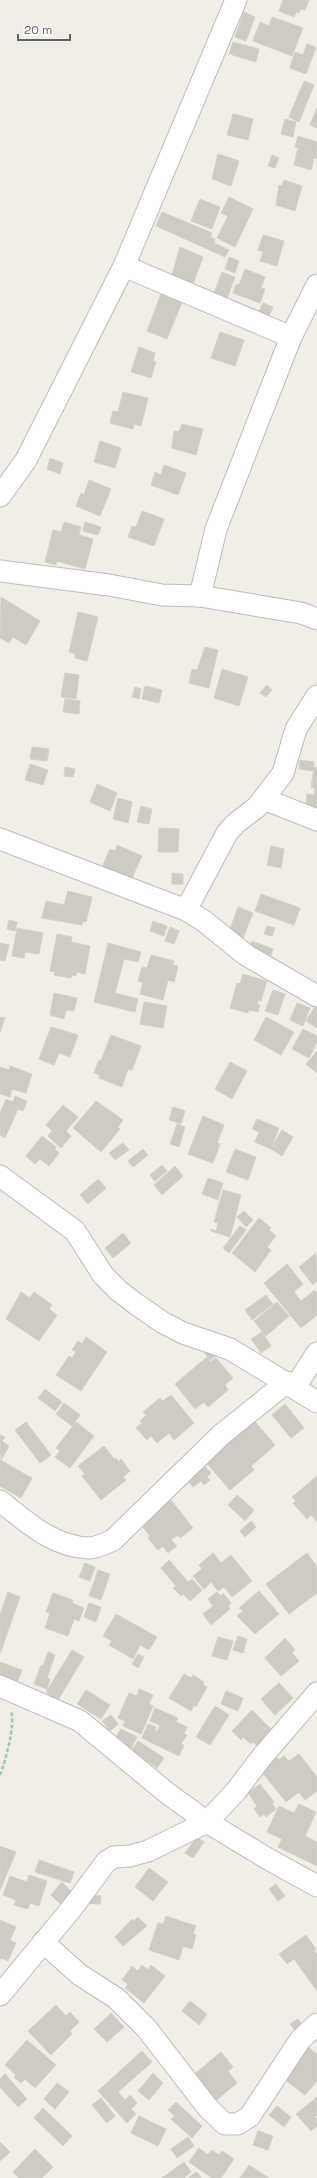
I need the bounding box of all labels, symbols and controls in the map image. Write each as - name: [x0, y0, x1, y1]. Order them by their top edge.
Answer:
- scale bar: [18, 16, 70, 42]
- text: 20 m: [24, 22, 52, 38]

